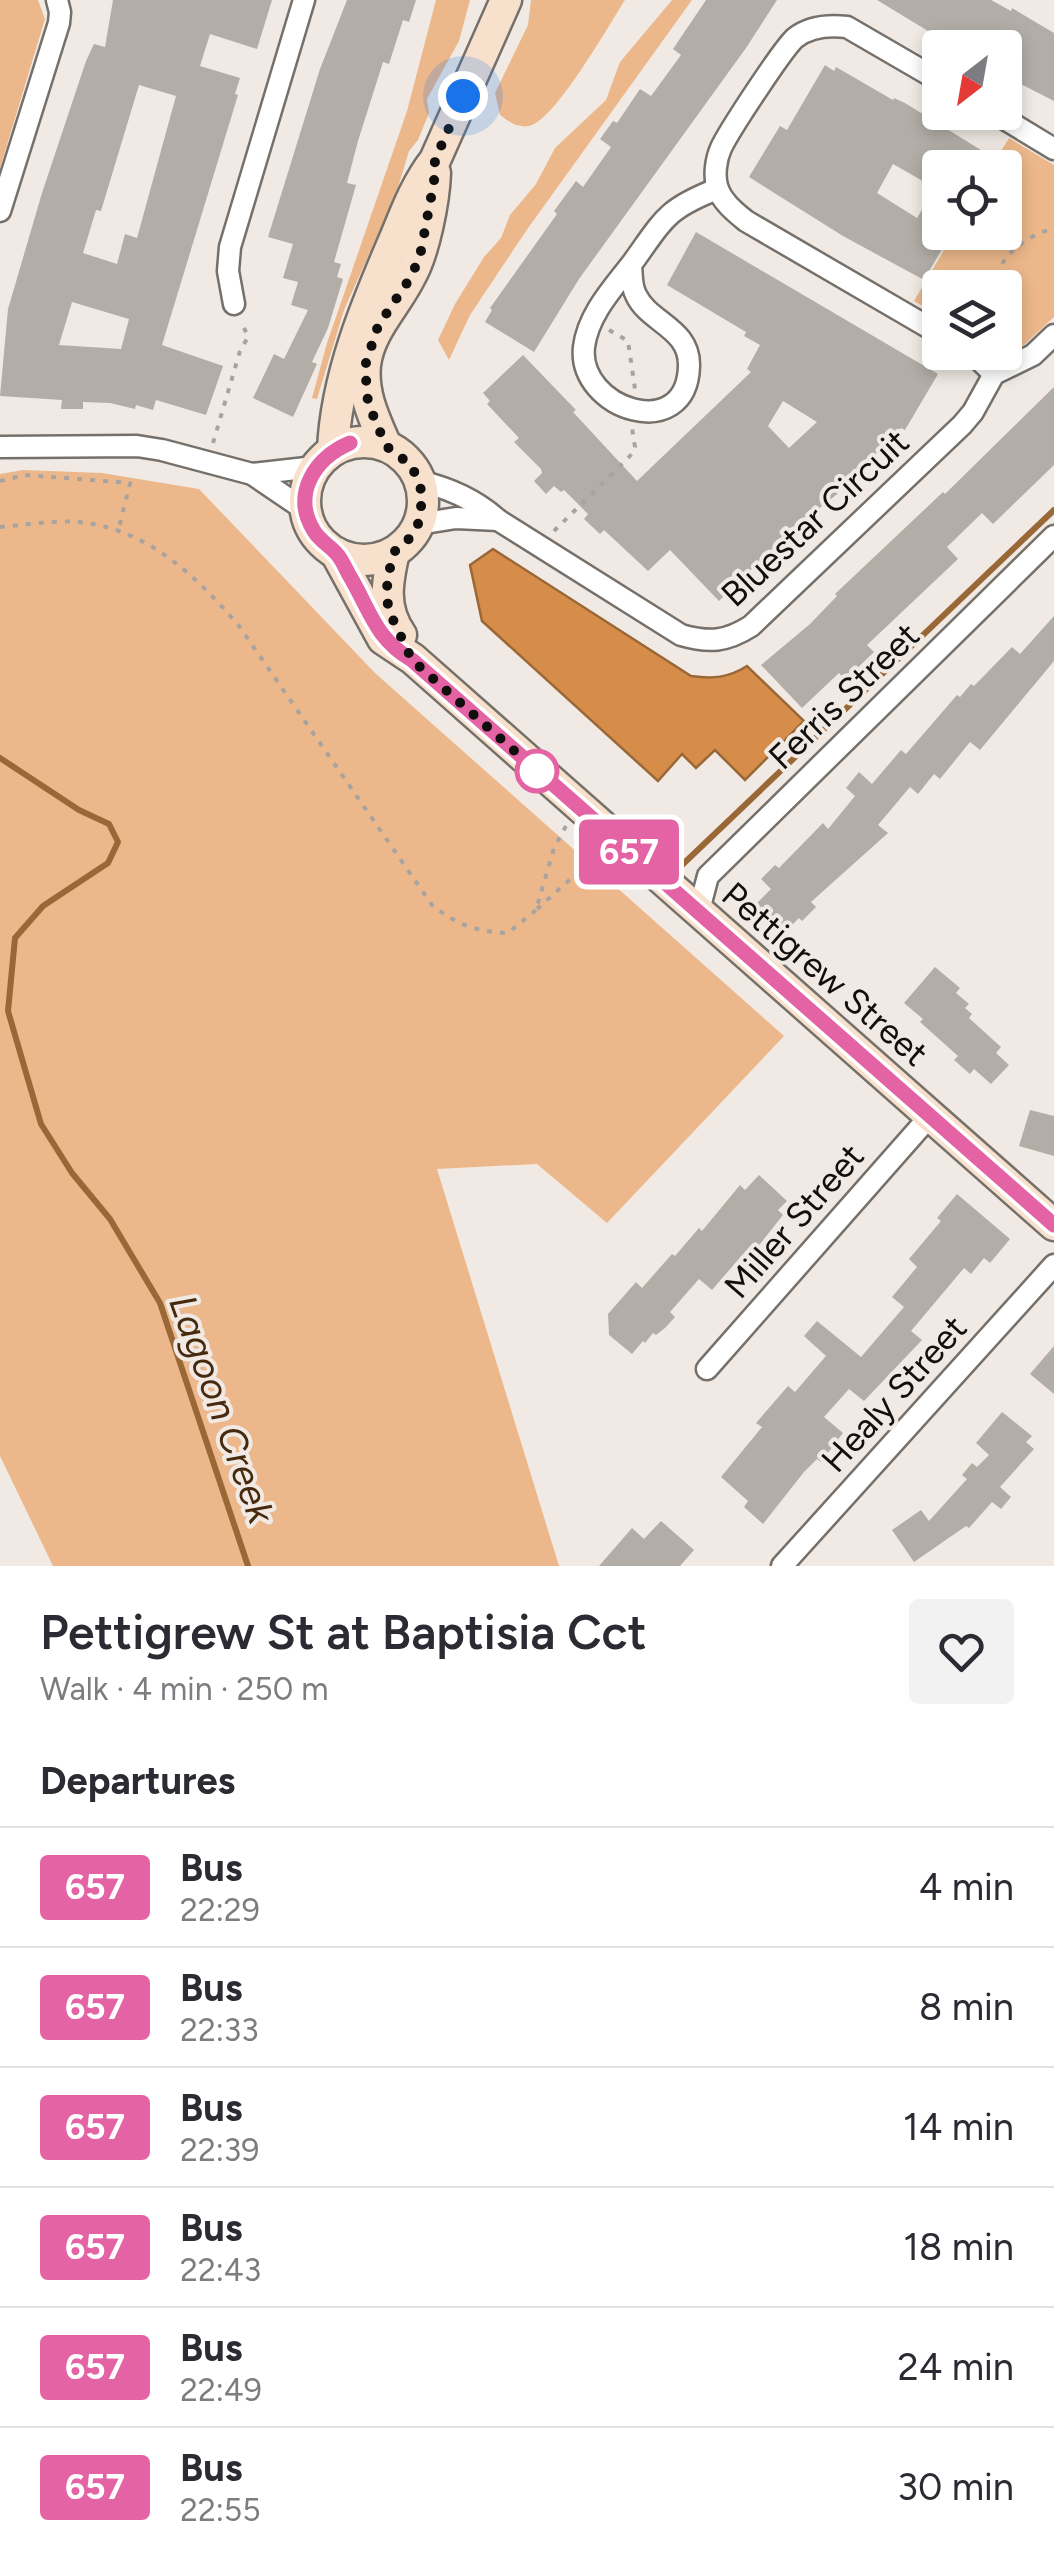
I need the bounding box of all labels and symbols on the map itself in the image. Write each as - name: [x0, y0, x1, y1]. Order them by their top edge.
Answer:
- north arrow: [922, 30, 1022, 130]
- your location: [438, 71, 488, 121]
- street label: Bluestar Circuit: [713, 421, 917, 615]
- street label: Ferris Street: [760, 614, 928, 778]
- unlabelled marker: [516, 750, 558, 792]
- line badge: 657: [572, 820, 686, 884]
- street label: Pettigrew Street: [714, 873, 936, 1075]
- street label: Miller Street: [716, 1135, 872, 1307]
- water label: Lagoon Creek: [159, 1289, 285, 1531]
- street label: Healy Street: [813, 1307, 975, 1481]

